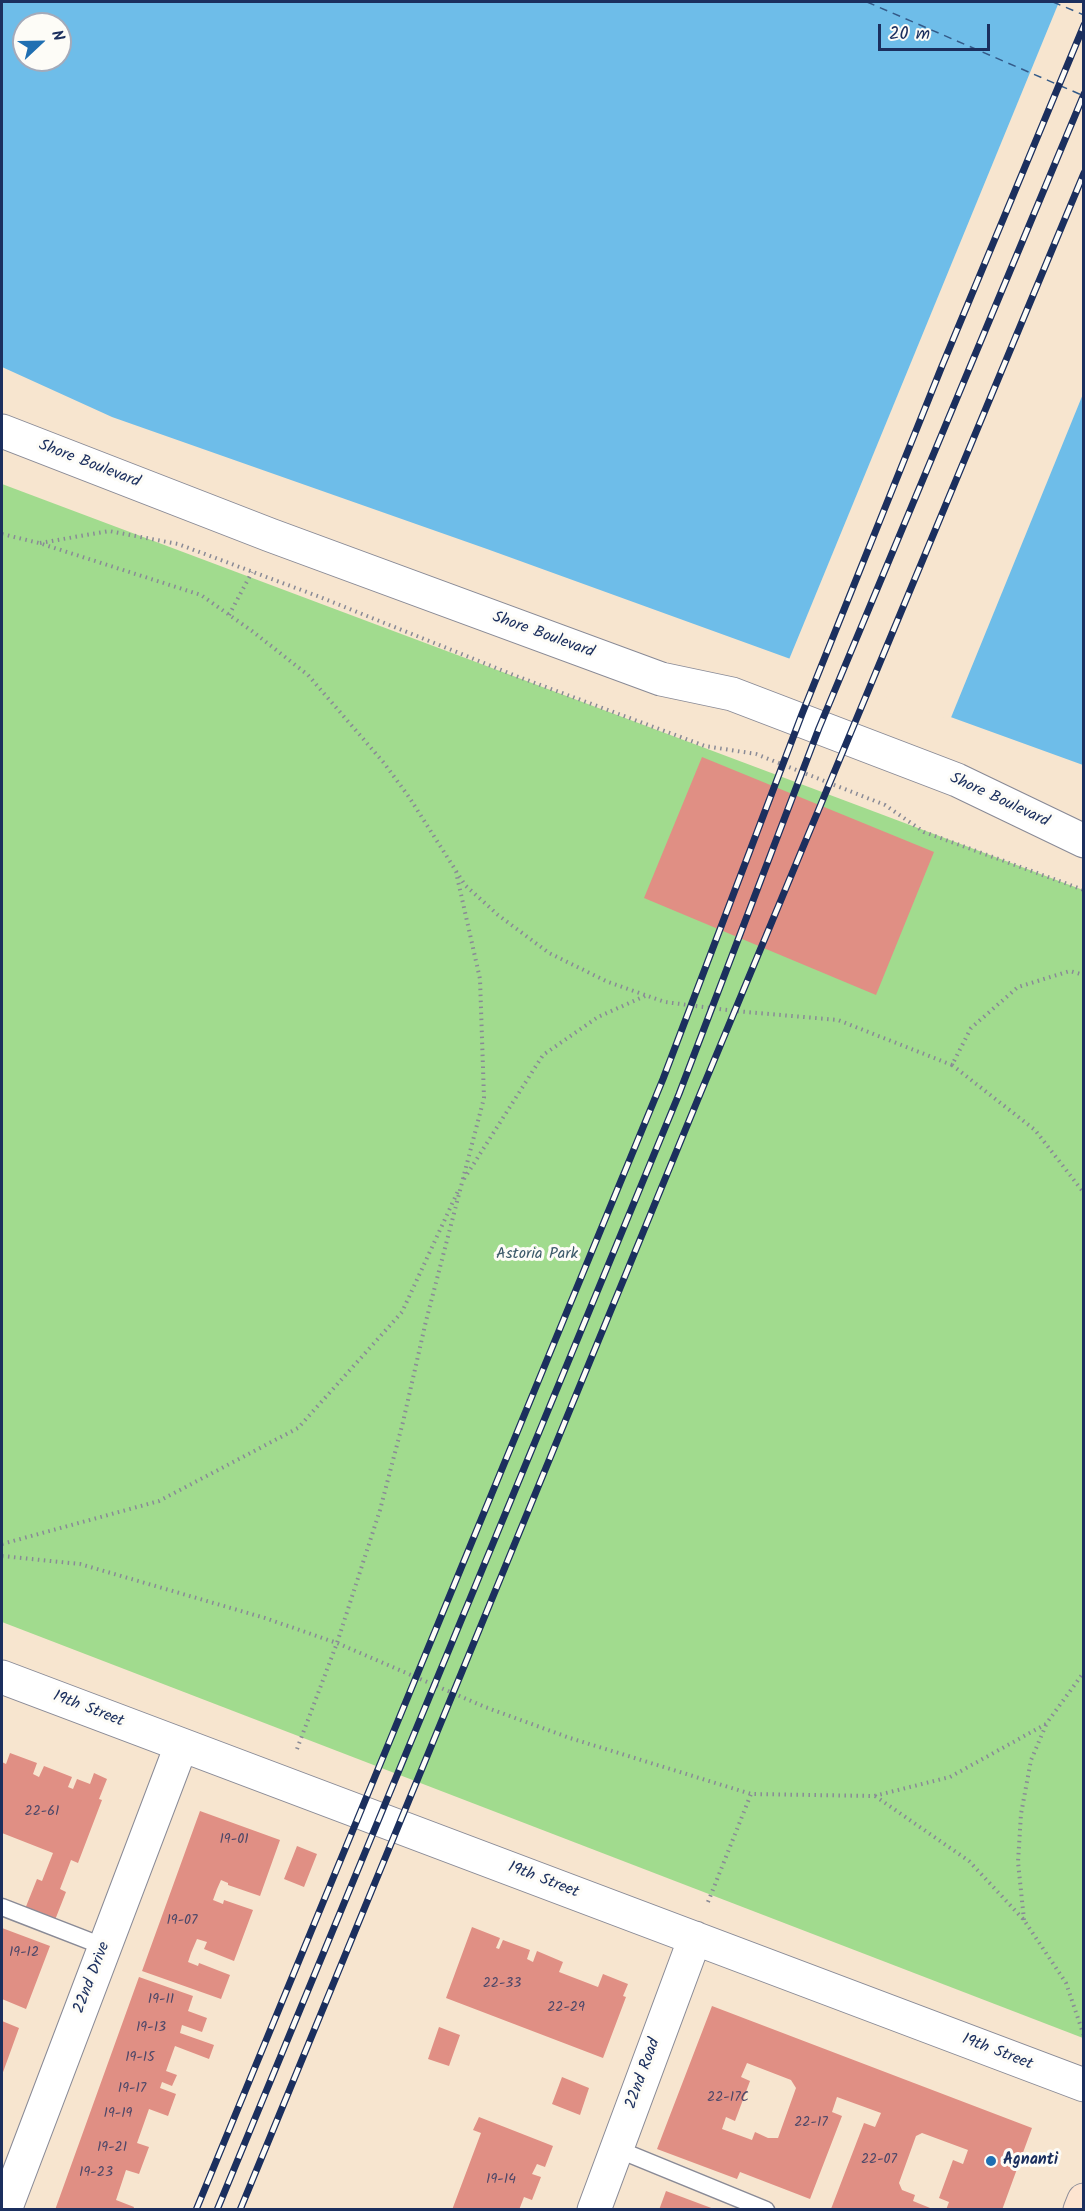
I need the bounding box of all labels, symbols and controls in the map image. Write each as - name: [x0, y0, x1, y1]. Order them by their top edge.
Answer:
- north arrow: [12, 12, 72, 72]
- scale bar: [881, 12, 994, 50]
- text: 20 m: [889, 20, 930, 49]
- text: N: [44, 26, 71, 45]
- street label: Shore Boulevard: [36, 437, 142, 493]
- street label: Shore Boulevard: [489, 609, 597, 663]
- street label: Shore Boulevard: [946, 770, 1052, 832]
- park label: Astoria Park: [496, 1245, 578, 1265]
- street label: 19th Street: [50, 1688, 126, 1732]
- house number: 22-61: [25, 1805, 59, 1821]
- house number: 19-01: [219, 1833, 249, 1849]
- street label: 19th Street: [505, 1859, 581, 1903]
- house number: 19-07: [166, 1914, 198, 1930]
- street label: 22nd Drive: [71, 1940, 115, 2016]
- house number: 19-12: [9, 1946, 39, 1962]
- house number: 22-33: [483, 1977, 521, 1993]
- house number: 19-11: [148, 1993, 174, 2009]
- house number: 22-29: [547, 2001, 585, 2017]
- house number: 19-13: [136, 2021, 166, 2037]
- street label: 19th Street: [959, 2031, 1035, 2075]
- street label: 22nd Road: [622, 2036, 666, 2112]
- house number: 19-15: [125, 2051, 155, 2067]
- house number: 19-17: [118, 2082, 146, 2098]
- house number: 22-17C: [707, 2091, 749, 2107]
- house number: 19-19: [104, 2107, 132, 2123]
- house number: 22-17: [794, 2116, 828, 2132]
- house number: 19-21: [97, 2141, 127, 2157]
- place label: Agnanti: [1003, 2151, 1058, 2171]
- house number: 22-07: [861, 2153, 897, 2169]
- marker: Agnanti: [984, 2154, 998, 2168]
- house number: 19-23: [79, 2166, 113, 2182]
- house number: 19-14: [486, 2173, 516, 2189]

